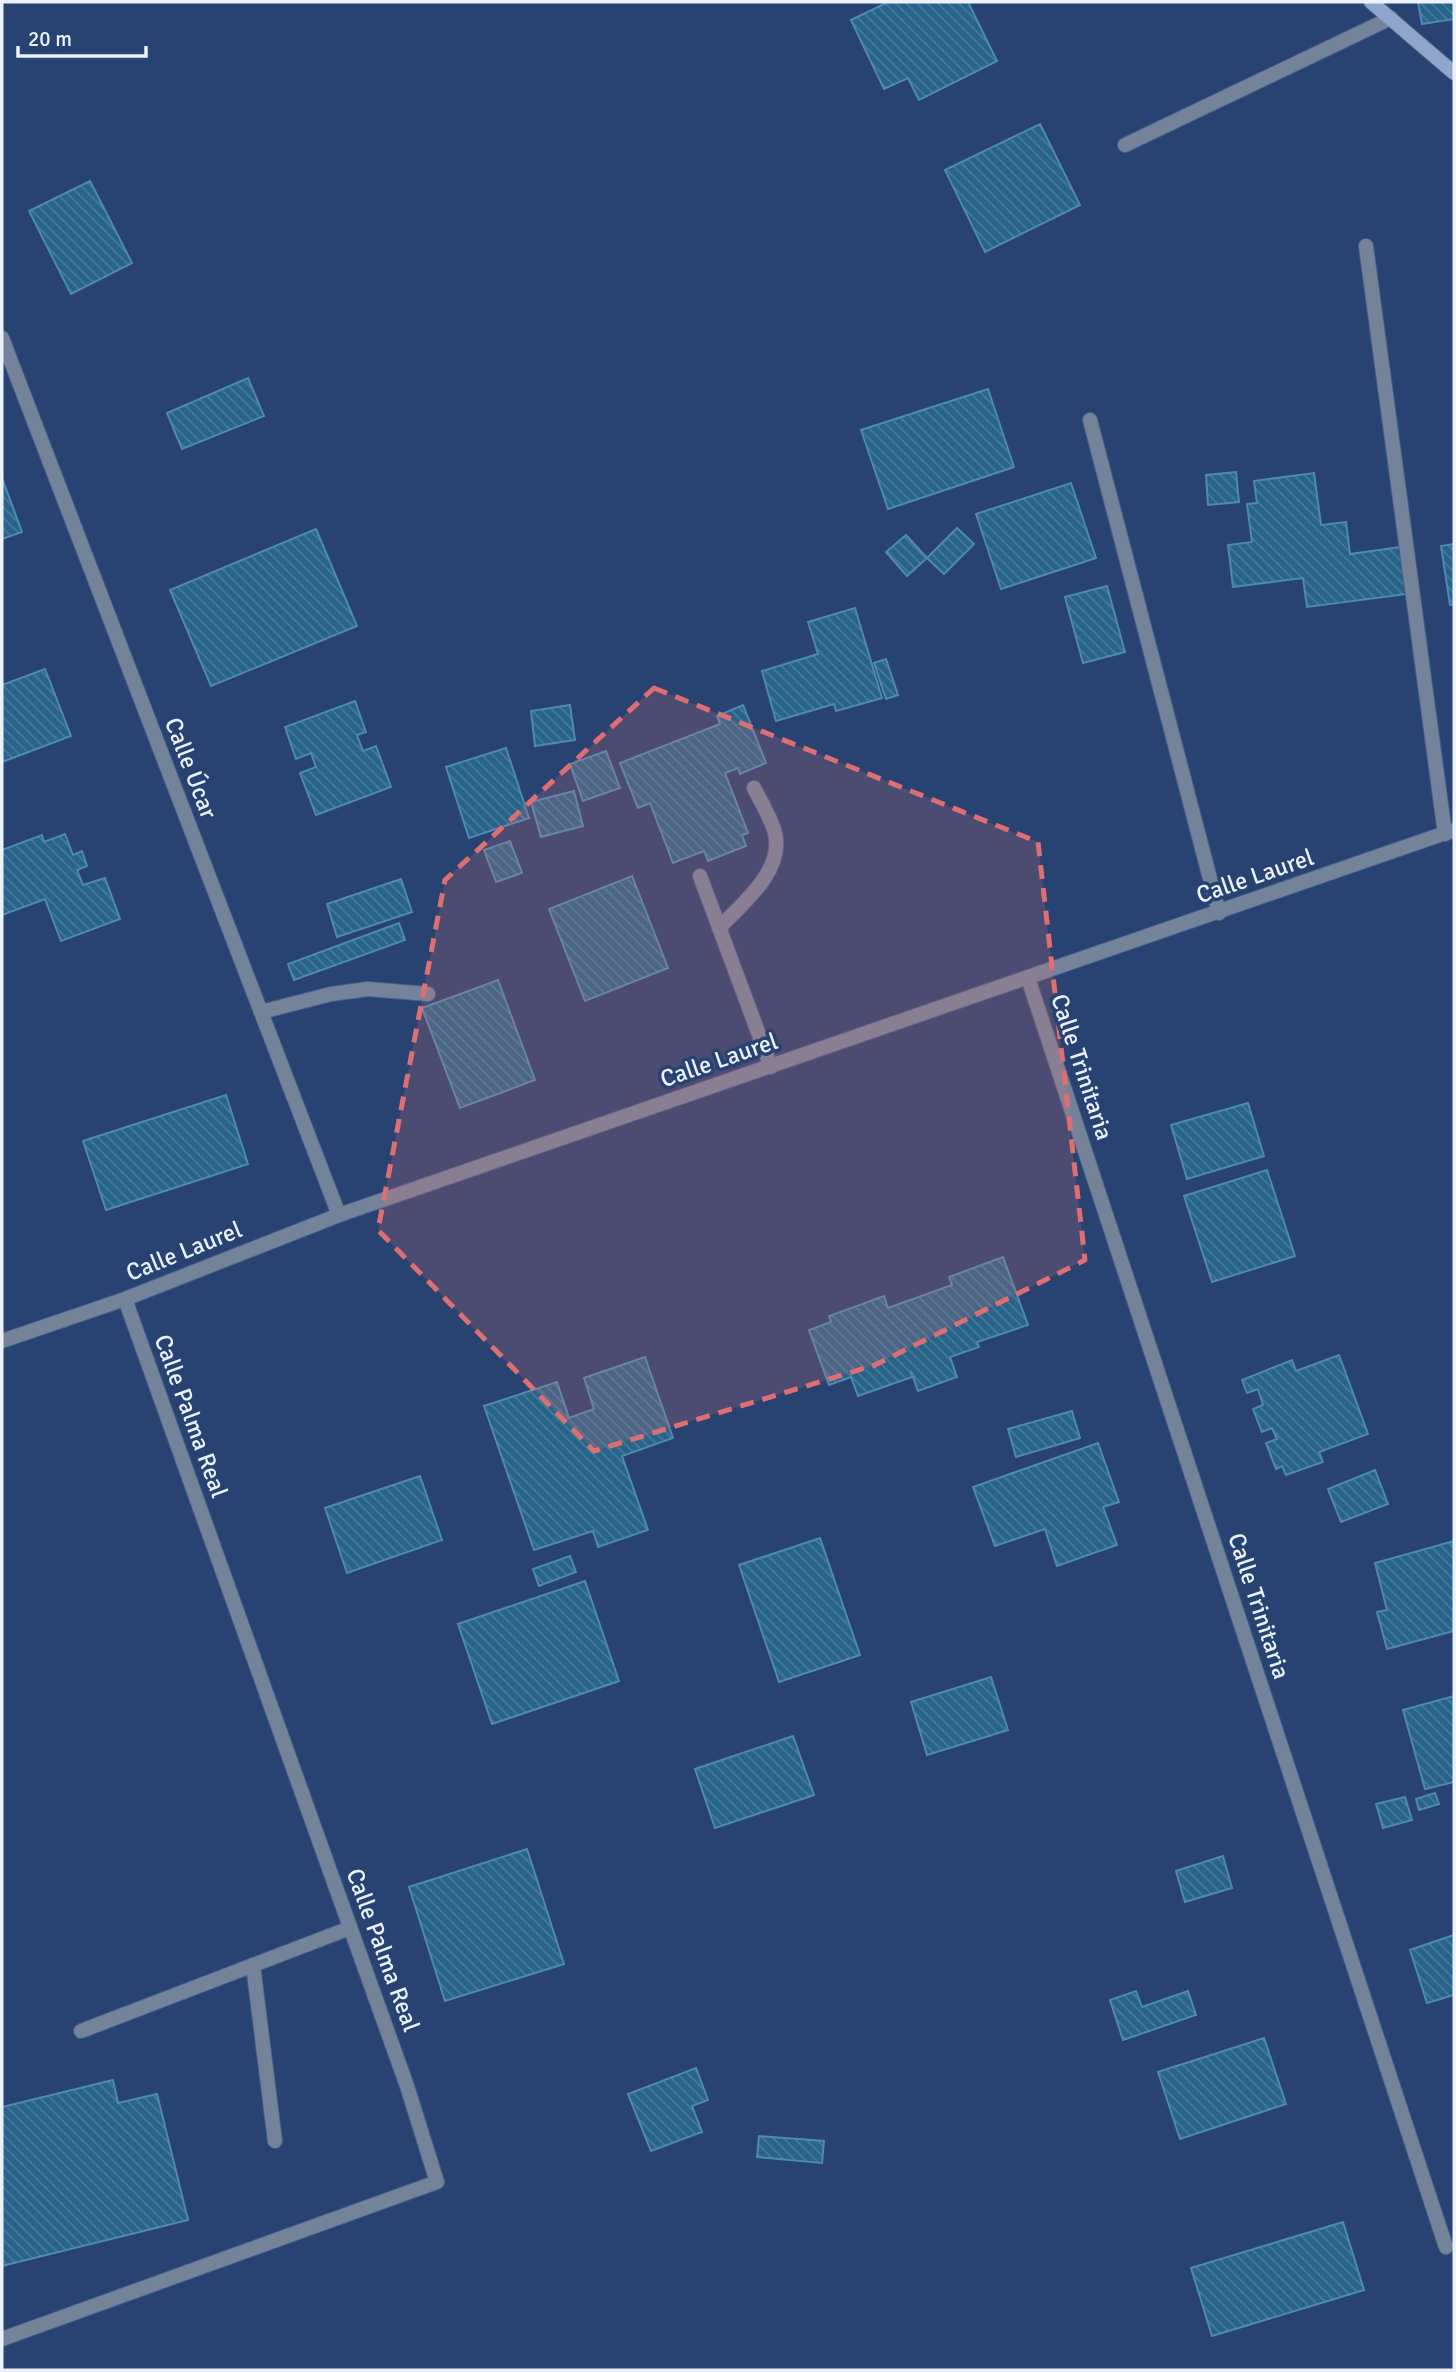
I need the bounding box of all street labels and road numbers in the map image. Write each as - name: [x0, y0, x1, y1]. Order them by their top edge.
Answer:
- street label: Calle Úcar: [158, 713, 224, 823]
- street label: Calle Laurel: [1192, 842, 1318, 910]
- street label: Calle Trinitaria: [1044, 990, 1120, 1144]
- street label: Calle Laurel: [656, 1026, 782, 1094]
- street label: Calle Laurel: [122, 1214, 246, 1288]
- street label: Calle Palma Real: [148, 1330, 234, 1502]
- street label: Calle Trinitaria: [1221, 1529, 1297, 1683]
- street label: Calle Palma Real: [340, 1864, 426, 2036]

